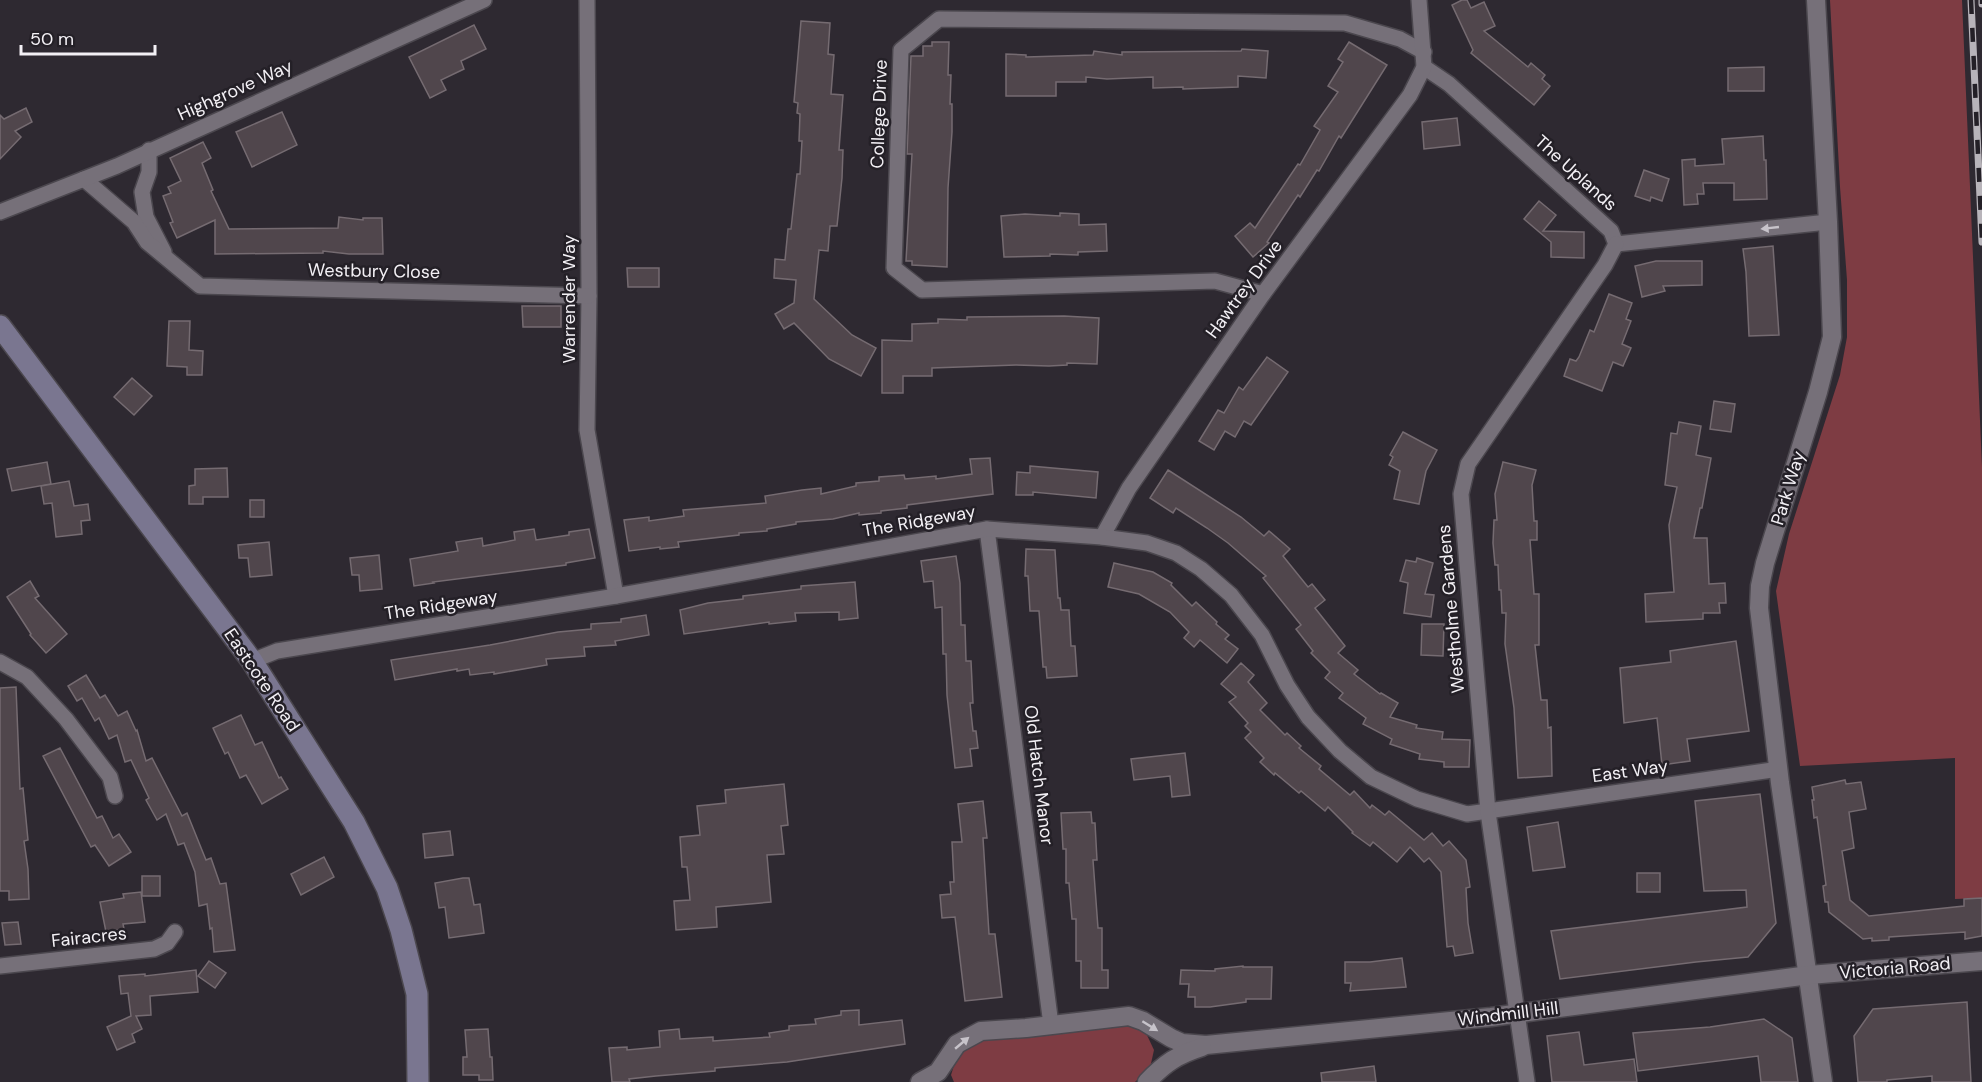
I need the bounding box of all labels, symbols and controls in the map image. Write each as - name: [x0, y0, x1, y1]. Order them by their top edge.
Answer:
- scale bar: [21, 18, 154, 56]
- text: 50 m: [30, 27, 74, 51]
- street label: Highgrove Way: [174, 54, 296, 126]
- street label: College Drive: [865, 59, 893, 169]
- street label: The Uplands: [1530, 130, 1622, 216]
- one-way arrow: [1761, 223, 1780, 233]
- street label: Warrender Way: [557, 235, 581, 363]
- street label: Hawtrey Drive: [1200, 235, 1288, 343]
- street label: Westbury Close: [308, 258, 440, 284]
- street label: Park Way: [1765, 448, 1811, 528]
- street label: The Ridgeway: [861, 499, 977, 543]
- street label: Westholme Gardens: [1432, 524, 1470, 694]
- street label: The Ridgeway: [383, 584, 499, 626]
- street label: Eastcote Road: [219, 624, 305, 736]
- street label: Old Hatch Manor: [1019, 704, 1060, 847]
- street label: East Way: [1590, 754, 1670, 788]
- street label: Fairacres: [50, 921, 128, 953]
- street label: Victoria Road: [1838, 951, 1952, 985]
- street label: Windmill Hill: [1456, 996, 1560, 1032]
- one-way arrow: [1142, 1020, 1158, 1031]
- one-way arrow: [954, 1036, 969, 1049]

